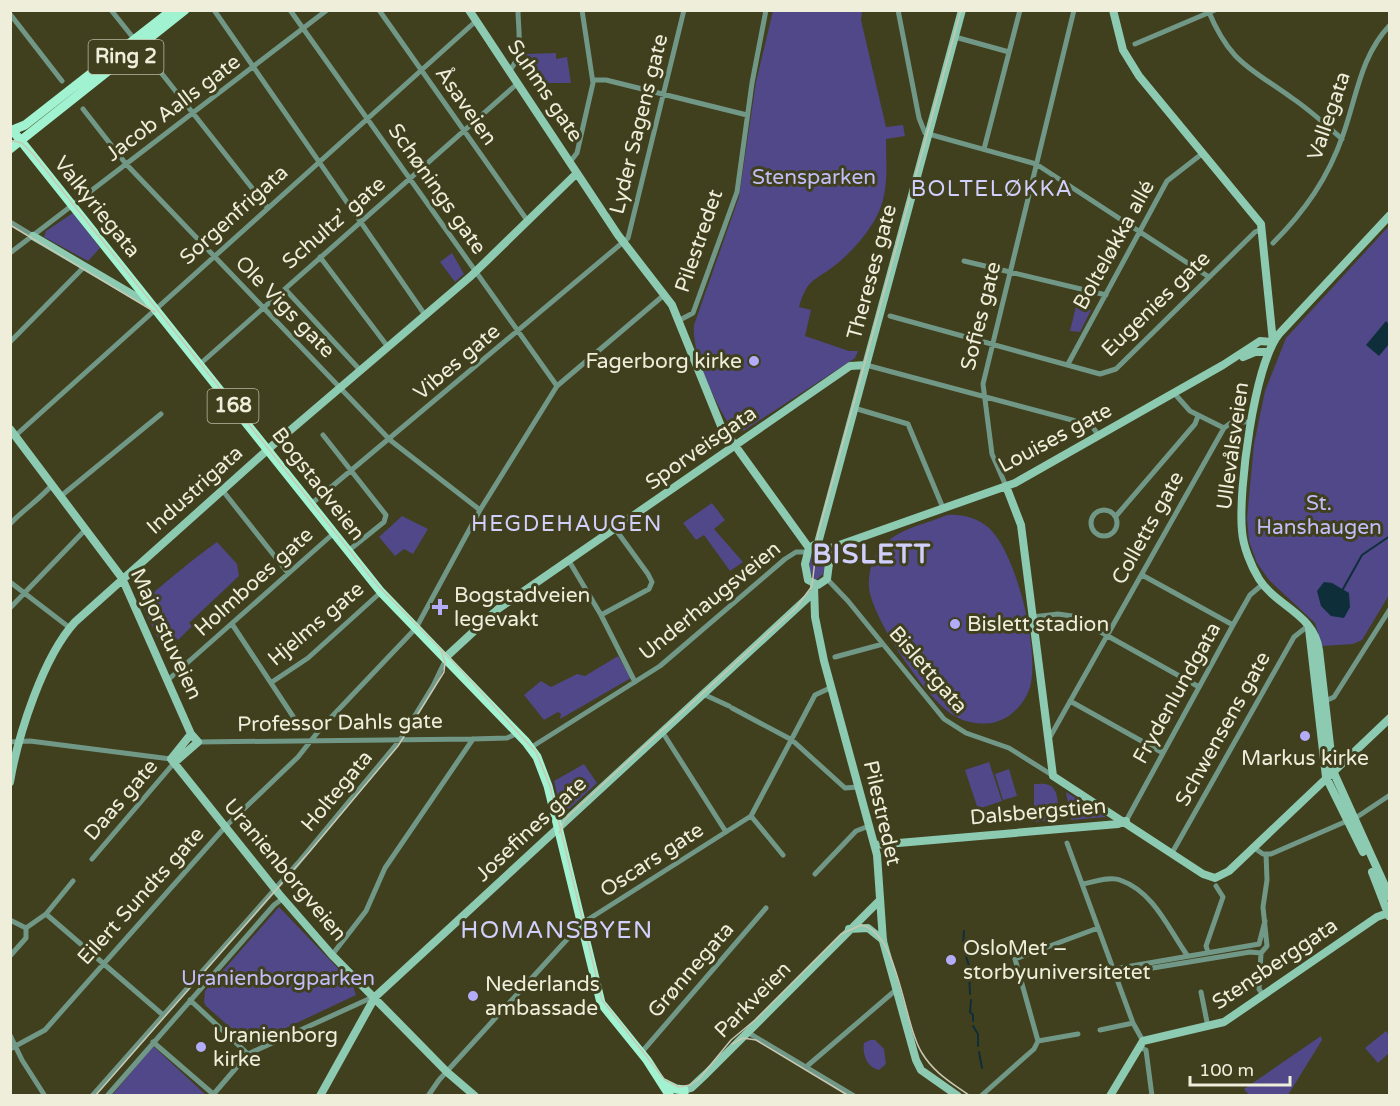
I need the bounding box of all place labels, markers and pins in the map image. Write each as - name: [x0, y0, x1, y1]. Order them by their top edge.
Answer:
- place label: Fagerborg kirke: [586, 349, 742, 374]
- marker: Fagerborg kirke: [747, 354, 761, 368]
- place label: Bogstadveien legevakt: [454, 583, 590, 632]
- marker: Bogstadveien legevakt: [431, 598, 449, 616]
- place label: Bislett stadion: [967, 612, 1109, 637]
- marker: Bislett stadion: [948, 617, 962, 631]
- marker: Markus kirke: [1298, 729, 1312, 743]
- place label: Markus kirke: [1241, 746, 1369, 771]
- place label: OsloMet – storbyuniversitetet: [963, 936, 1151, 985]
- marker: OsloMet – storbyuniversitetet: [944, 953, 958, 967]
- place label: Nederlands ambassade: [485, 972, 600, 1021]
- marker: Nederlands ambassade: [466, 989, 480, 1003]
- place label: Uranienborg kirke: [213, 1023, 338, 1072]
- marker: Uranienborg kirke: [194, 1040, 208, 1054]

